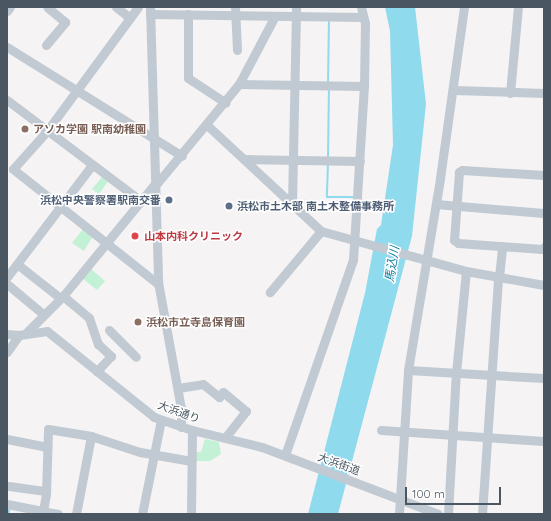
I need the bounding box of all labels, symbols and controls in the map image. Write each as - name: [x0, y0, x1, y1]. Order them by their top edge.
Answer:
- place label: アソカ学園 駅南幼稚園: [33, 122, 146, 136]
- marker: アソカ学園 駅南幼稚園: [20, 124, 30, 134]
- place label: 浜松中央警察署駅南交番: [40, 193, 161, 207]
- marker: 浜松中央警察署駅南交番: [164, 195, 174, 205]
- place label: 浜松市土木部 南土木整備事務所: [237, 199, 394, 213]
- marker: 浜松市土木部 南土木整備事務所: [224, 201, 234, 211]
- place label: 山本内科クリニック: [144, 229, 243, 243]
- marker: 山本内科クリニック: [129, 230, 141, 242]
- water label: 馬込川: [382, 245, 402, 283]
- place label: 浜松市立寺島保育園: [146, 315, 245, 329]
- marker: 浜松市立寺島保育園: [133, 317, 143, 327]
- street label: 大浜通り: [156, 398, 202, 426]
- street label: 大浜街道: [316, 450, 362, 478]
- scale bar: [407, 479, 503, 505]
- text: 100 m: [412, 486, 445, 501]

